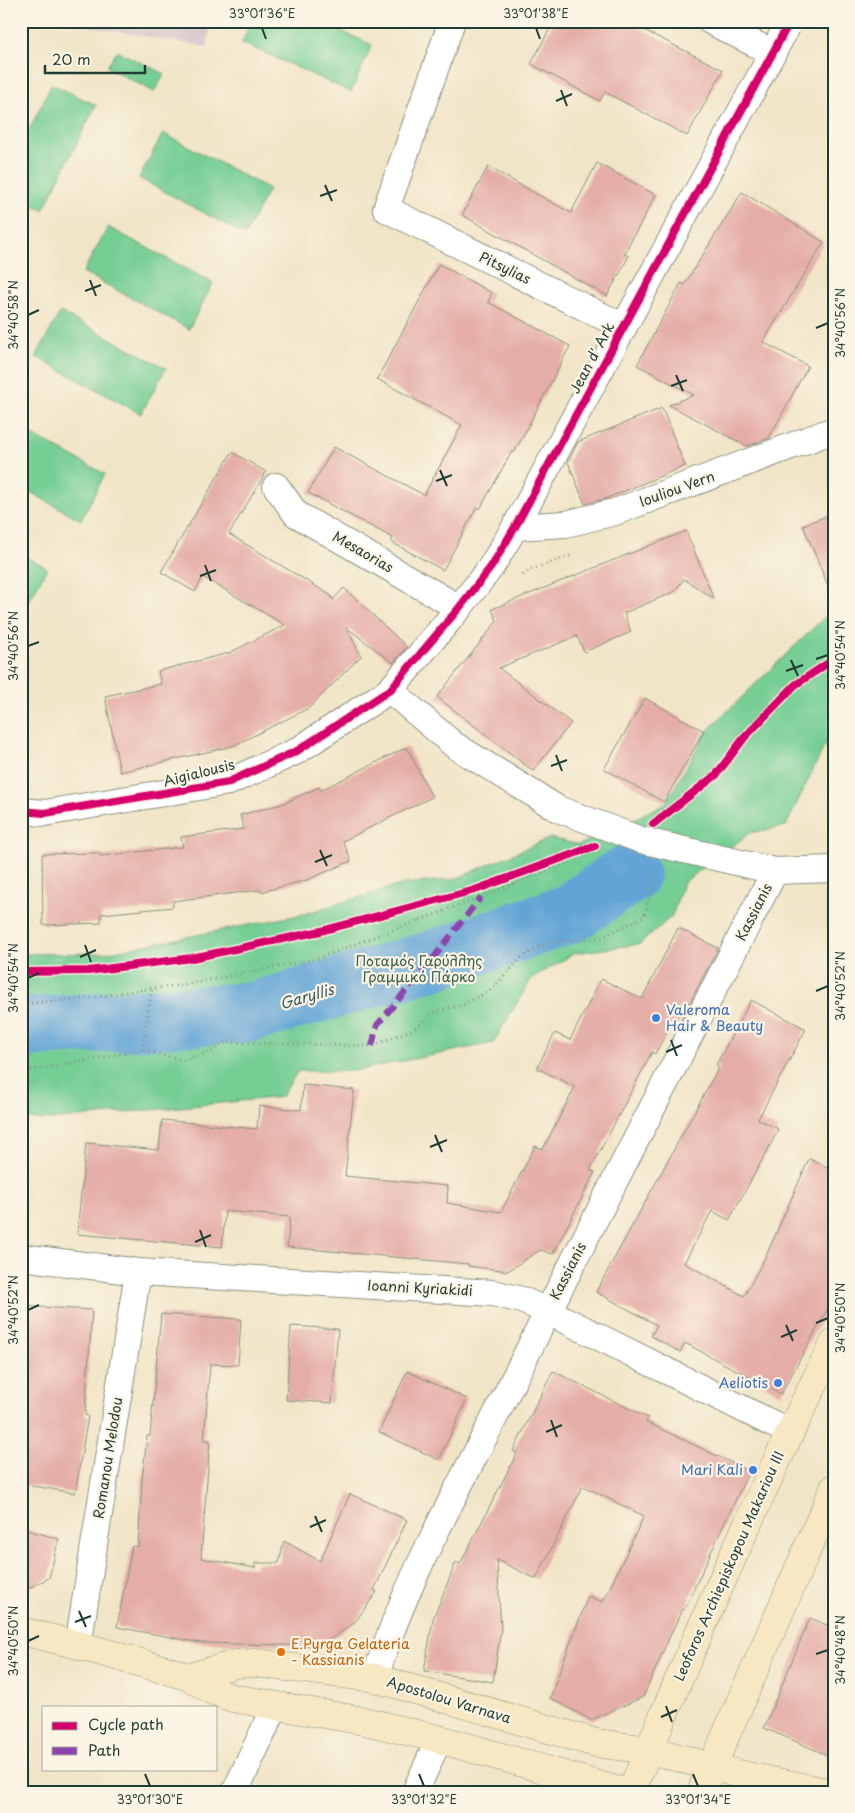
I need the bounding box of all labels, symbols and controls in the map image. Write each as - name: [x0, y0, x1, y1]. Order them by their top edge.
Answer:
- text: 33°01'36"E: [229, 4, 295, 22]
- text: 33°01'38"E: [503, 4, 569, 22]
- scale bar: [45, 42, 145, 74]
- text: 20 m: [52, 47, 91, 70]
- street label: Pitsylias: [476, 246, 535, 289]
- text: 34°40'58"N: [4, 280, 22, 350]
- text: 34°40'56"N: [831, 288, 849, 358]
- street label: Jean d' Ark: [564, 318, 619, 397]
- street label: Iouliou Vern: [636, 465, 717, 512]
- street label: Mesaorias: [329, 526, 398, 577]
- text: 34°40'56"N: [4, 611, 22, 681]
- text: 34°40'54"N: [831, 620, 849, 690]
- street label: Aigialousis: [161, 754, 237, 792]
- street label: Kassianis: [730, 879, 777, 944]
- text: 34°40'54"N: [4, 943, 22, 1013]
- park label: Ποταμός Γαρύλλης Γραμμικό Πάρκο: [355, 950, 483, 987]
- text: 34°40'52"N: [831, 951, 849, 1021]
- water label: Garyllis: [277, 977, 337, 1014]
- place label: Valeroma Hair & Beauty: [666, 999, 763, 1036]
- marker: Valeroma Hair & Beauty: [650, 1012, 662, 1024]
- street label: Kassianis: [544, 1238, 591, 1303]
- street label: Ioanni Kyriakidi: [367, 1274, 473, 1301]
- text: 34°40'52"N: [4, 1275, 22, 1345]
- text: 34°40'50"N: [831, 1283, 849, 1353]
- place label: Aeliotis: [719, 1372, 768, 1393]
- marker: Aeliotis: [772, 1377, 784, 1389]
- street label: Romanou Melodou: [88, 1396, 127, 1520]
- street label: Leoforos Archiepiskopou Makariou III: [668, 1447, 789, 1684]
- place label: Mari Kali: [681, 1459, 743, 1480]
- marker: Mari Kali: [747, 1464, 759, 1476]
- text: 34°40'50"N: [4, 1606, 22, 1676]
- text: 34°40'48"N: [831, 1615, 849, 1685]
- place label: E.Pyrga Gelateria - Kassianis: [291, 1633, 410, 1670]
- marker: E.Pyrga Gelateria - Kassianis: [275, 1646, 287, 1658]
- street label: Apostolou Varnava: [385, 1671, 514, 1728]
- legend: [42, 1706, 218, 1770]
- text: Cycle path: [88, 1712, 164, 1735]
- text: Path: [88, 1738, 120, 1761]
- text: 33°01'30"E: [117, 1790, 183, 1808]
- text: 33°01'32"E: [391, 1790, 457, 1808]
- text: 33°01'34"E: [665, 1790, 731, 1808]

